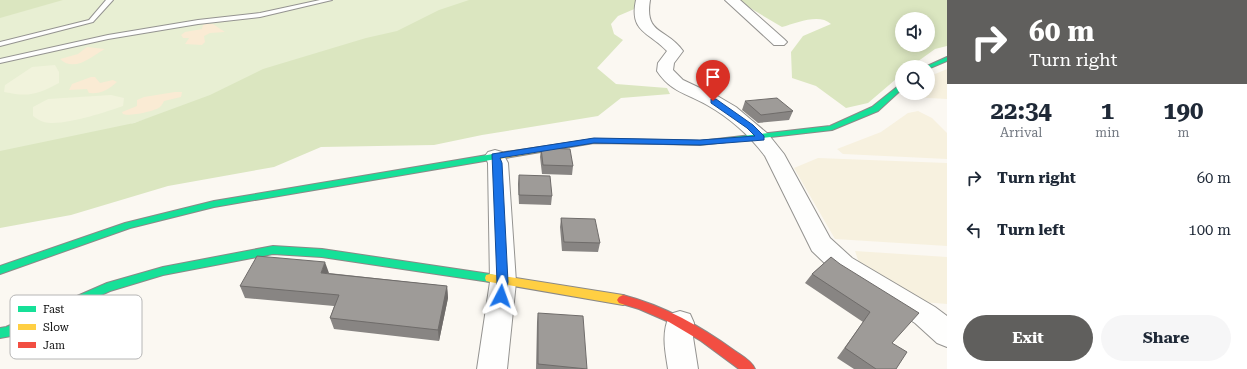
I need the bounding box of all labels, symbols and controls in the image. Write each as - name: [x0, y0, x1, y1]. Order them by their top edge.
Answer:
- map controls: [895, 12, 935, 100]
- button: sound: [895, 12, 935, 52]
- text: 60 m: [1029, 15, 1094, 48]
- icon: right: [963, 16, 1015, 68]
- text: Turn right: [1029, 49, 1117, 70]
- pin: [696, 60, 730, 101]
- button: search: [895, 60, 935, 100]
- icon: arrive: [702, 66, 724, 88]
- text: 22:34: [991, 97, 1052, 125]
- text: 1: [1101, 97, 1114, 125]
- text: 190: [1163, 97, 1204, 125]
- text: Arrival: [1000, 125, 1042, 140]
- text: min: [1095, 125, 1120, 140]
- text: m: [1177, 125, 1189, 140]
- icon: right: [963, 167, 985, 189]
- text: Turn right: [997, 169, 1076, 187]
- text: 60 m: [1197, 169, 1231, 187]
- icon: left: [963, 219, 985, 241]
- text: Turn left: [997, 221, 1065, 239]
- text: 100 m: [1188, 221, 1231, 239]
- position arrow: [480, 275, 522, 317]
- legend: [10, 295, 142, 359]
- text: Fast: [43, 303, 64, 316]
- button: Exit: [963, 315, 1093, 361]
- button: Share: [1101, 315, 1231, 361]
- text: Slow: [43, 321, 70, 334]
- text: Jam: [43, 339, 65, 352]

